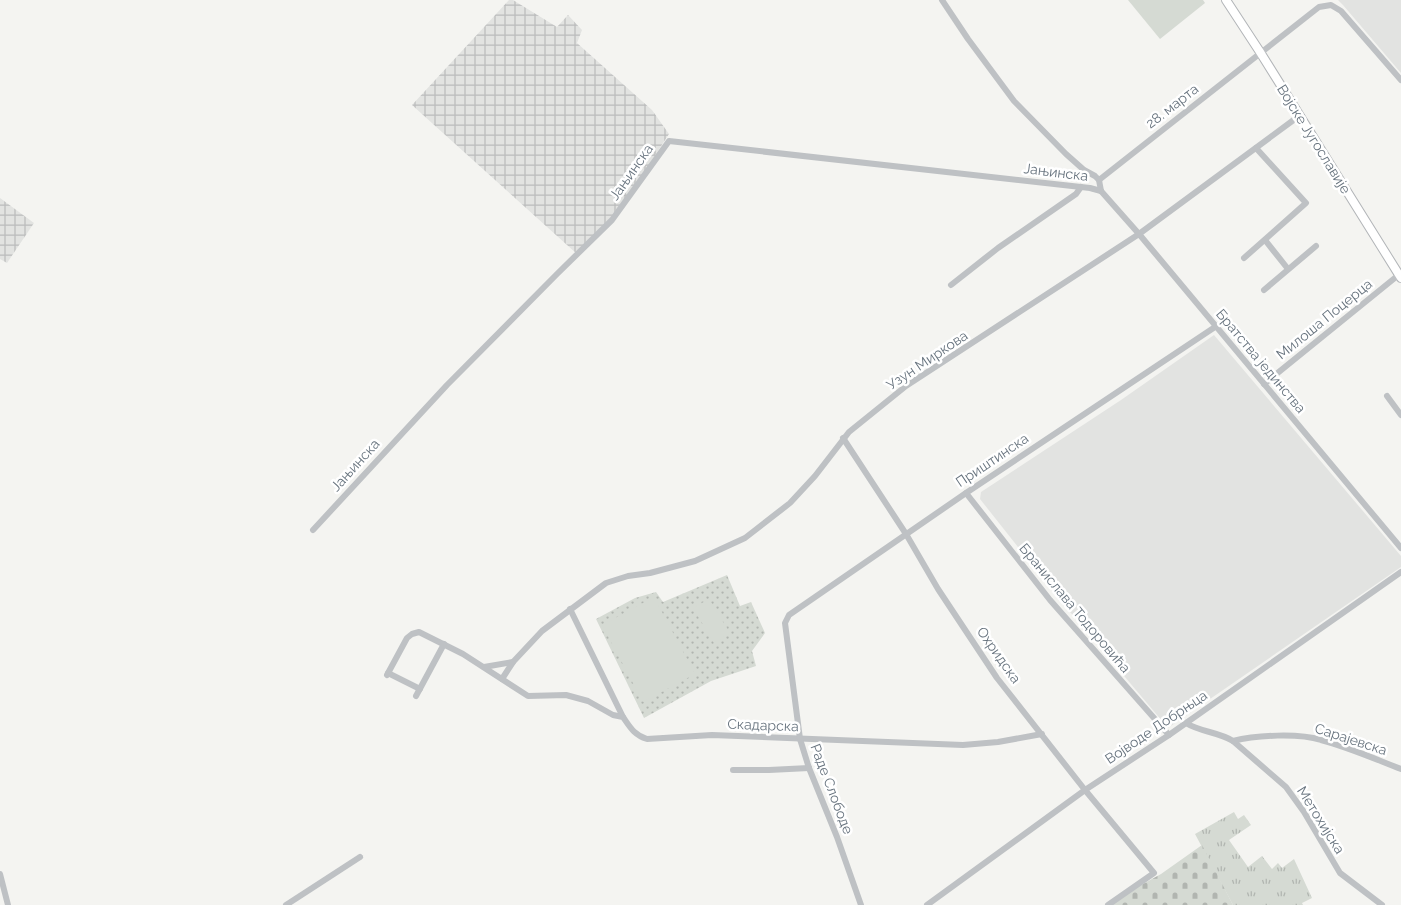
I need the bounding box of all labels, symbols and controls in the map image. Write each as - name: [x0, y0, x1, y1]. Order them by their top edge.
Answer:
- street label: 28. марта: [1143, 81, 1201, 131]
- street label: Војске Југославије: [1274, 82, 1354, 196]
- street label: Јањинска: [606, 141, 656, 203]
- street label: Јањинска: [1023, 160, 1089, 184]
- street label: Милоша Поцерца: [1273, 276, 1375, 362]
- street label: Братства јединства: [1213, 306, 1309, 416]
- street label: Узун Миркова: [884, 327, 970, 393]
- street label: Приштинска: [953, 430, 1031, 490]
- street label: Јањинска: [327, 436, 383, 494]
- street label: Бранислава Тодоровића: [1016, 540, 1134, 676]
- street label: Охридска: [974, 624, 1024, 686]
- street label: Војводе Добрњца: [1102, 687, 1210, 767]
- street label: Скадарска: [727, 716, 799, 734]
- street label: Сарајевска: [1313, 720, 1389, 758]
- street label: Раде Слободе: [807, 742, 857, 836]
- street label: Метохијска: [1294, 783, 1348, 857]

